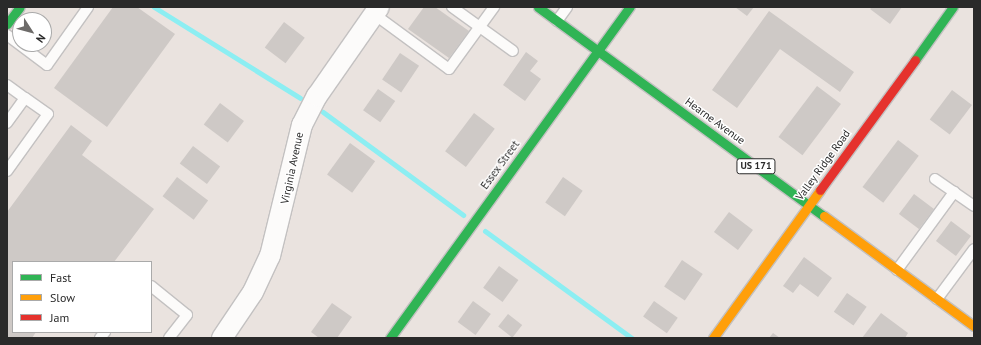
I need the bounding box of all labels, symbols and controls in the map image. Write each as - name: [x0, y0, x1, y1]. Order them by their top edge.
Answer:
- north arrow: [12, 12, 52, 52]
- text: N: [33, 31, 49, 46]
- street label: Hearne Avenue: [682, 95, 748, 147]
- street label: Valley Ridge Road: [793, 127, 853, 203]
- street label: Virginia Avenue: [278, 131, 306, 205]
- street label: Essex Street: [478, 138, 522, 192]
- road number: US 171: [736, 158, 776, 174]
- legend: [12, 261, 152, 333]
- text: Fast: [50, 270, 71, 285]
- text: Slow: [50, 290, 75, 305]
- text: Jam: [50, 310, 69, 325]

